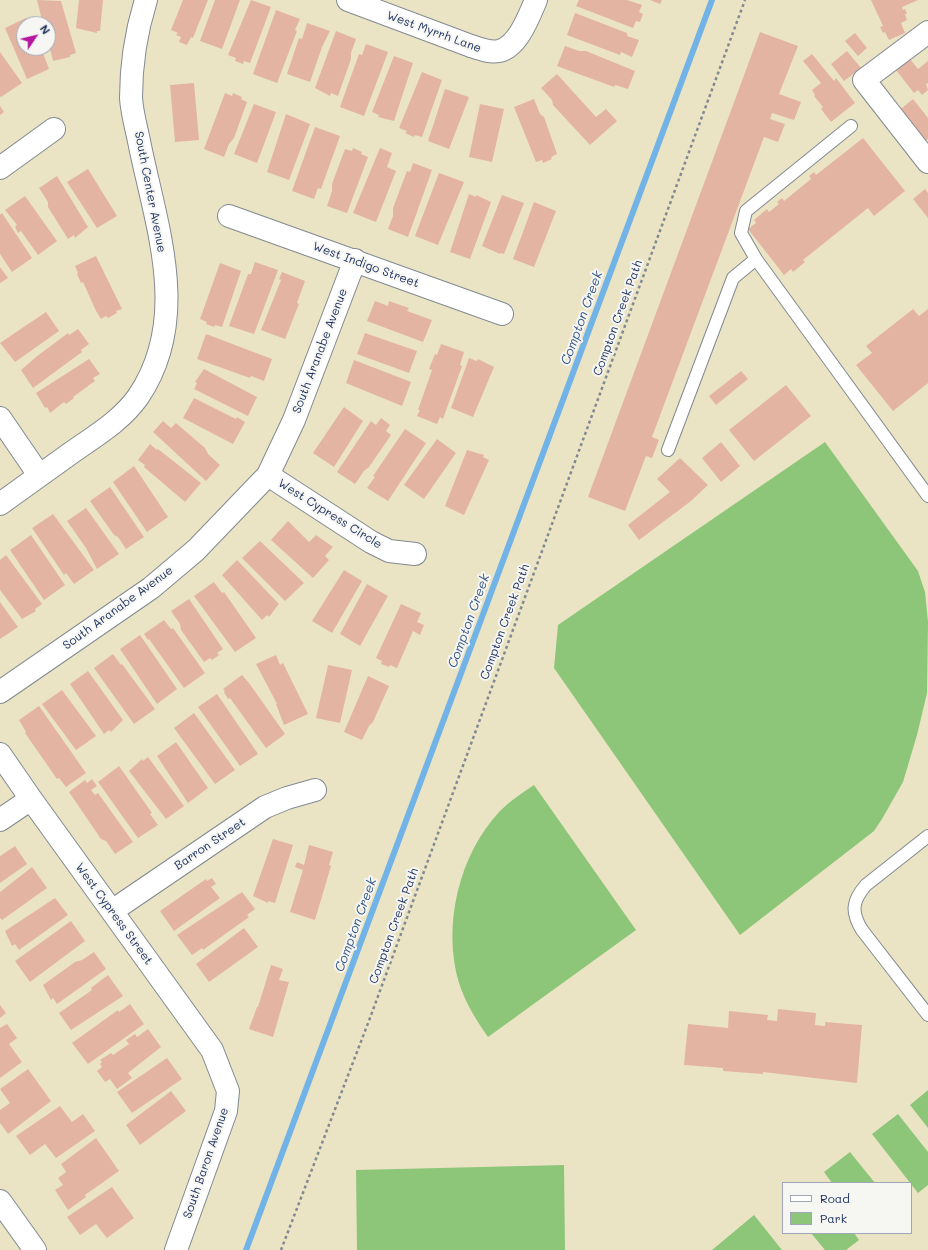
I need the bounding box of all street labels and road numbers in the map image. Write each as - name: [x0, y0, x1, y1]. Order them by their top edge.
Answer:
- street label: West Myrrh Lane: [385, 8, 483, 56]
- street label: South Center Avenue: [131, 130, 169, 254]
- street label: West Indigo Street: [311, 239, 421, 291]
- street label: Compton Creek Path: [590, 258, 646, 378]
- street label: South Aranabe Avenue: [290, 286, 350, 416]
- street label: West Cypress Circle: [275, 476, 385, 552]
- street label: Compton Creek Path: [477, 562, 533, 682]
- street label: South Aranabe Avenue: [60, 563, 176, 653]
- street label: Barron Street: [172, 815, 248, 873]
- street label: West Cypress Street: [72, 860, 156, 968]
- street label: Compton Creek Path: [366, 866, 422, 986]
- street label: South Baron Avenue: [180, 1106, 232, 1220]

